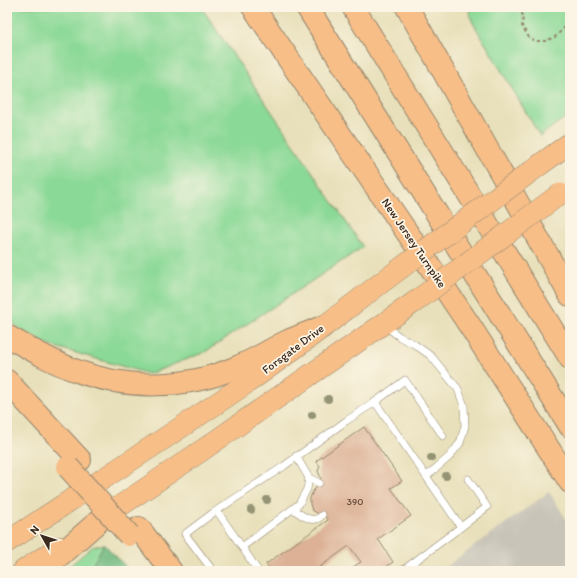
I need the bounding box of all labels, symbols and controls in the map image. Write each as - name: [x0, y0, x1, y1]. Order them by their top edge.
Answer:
- street label: New Jersey Turnpike: [379, 196, 449, 291]
- street label: Forsgate Drive: [259, 321, 327, 377]
- house number: 390: [347, 495, 363, 508]
- north arrow: [22, 516, 62, 556]
- text: N: [27, 523, 42, 537]

